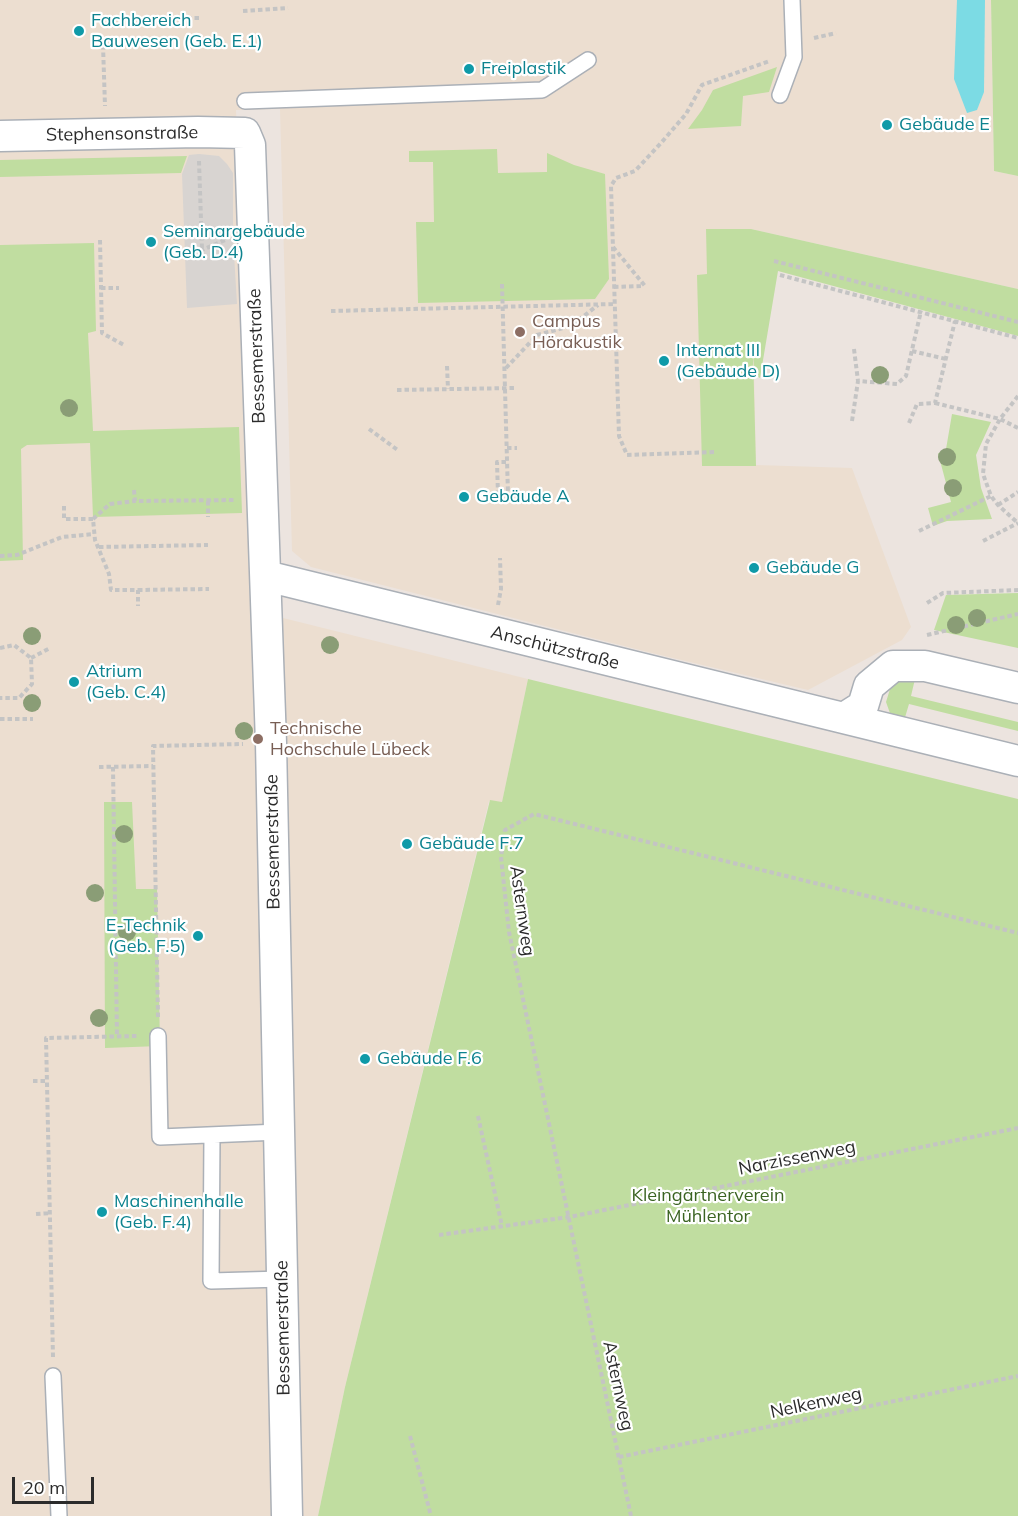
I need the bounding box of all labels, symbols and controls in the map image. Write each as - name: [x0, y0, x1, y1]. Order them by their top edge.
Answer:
- place label: Fachbereich Bauwesen (Geb. E.1): [91, 10, 263, 52]
- marker: Fachbereich Bauwesen (Geb. E.1): [72, 24, 86, 38]
- place label: Freiplastik: [481, 58, 566, 80]
- marker: Freiplastik: [462, 62, 476, 76]
- place label: Gebäude E: [899, 114, 990, 136]
- marker: Gebäude E: [880, 118, 894, 132]
- street label: Stephensonstraße: [46, 122, 198, 146]
- place label: Seminargebäude (Geb. D.4): [163, 221, 305, 264]
- marker: Seminargebäude (Geb. D.4): [144, 235, 158, 249]
- street label: Bessemerstraße: [244, 288, 270, 424]
- place label: Campus Hörakustik: [532, 311, 622, 354]
- marker: Campus Hörakustik: [513, 325, 527, 339]
- place label: Internat III (Gebäude D): [676, 340, 781, 382]
- marker: Internat III (Gebäude D): [657, 354, 671, 368]
- place label: Gebäude A: [476, 486, 569, 508]
- marker: Gebäude A: [457, 490, 471, 504]
- place label: Gebäude G: [766, 557, 859, 579]
- marker: Gebäude G: [747, 561, 761, 575]
- street label: Anschützstraße: [488, 622, 622, 674]
- place label: Atrium (Geb. C.4): [86, 661, 167, 704]
- marker: Atrium (Geb. C.4): [67, 675, 81, 689]
- place label: Technische Hochschule Lübeck: [270, 718, 430, 760]
- marker: Technische Hochschule Lübeck: [251, 732, 265, 746]
- street label: Bessemerstraße: [261, 774, 285, 910]
- place label: Gebäude F.7: [419, 833, 524, 855]
- marker: Gebäude F.7: [400, 837, 414, 851]
- street label: Asternweg: [505, 864, 539, 958]
- place label: E-Technik (Geb. F.5): [106, 915, 186, 958]
- marker: E-Technik (Geb. F.5): [191, 929, 205, 943]
- place label: Gebäude F.6: [377, 1048, 482, 1070]
- marker: Gebäude F.6: [358, 1052, 372, 1066]
- street label: Narzissenweg: [737, 1136, 857, 1180]
- park label: Kleingärtnerverein Mühlentor: [632, 1185, 784, 1228]
- place label: Maschinenhalle (Geb. F.4): [114, 1191, 244, 1234]
- marker: Maschinenhalle (Geb. F.4): [95, 1205, 109, 1219]
- street label: Bessemerstraße: [271, 1260, 295, 1396]
- street label: Asternweg: [598, 1339, 638, 1433]
- street label: Nelkenweg: [768, 1383, 864, 1423]
- scale bar: [15, 1465, 98, 1503]
- text: 20 m: [23, 1476, 65, 1499]

